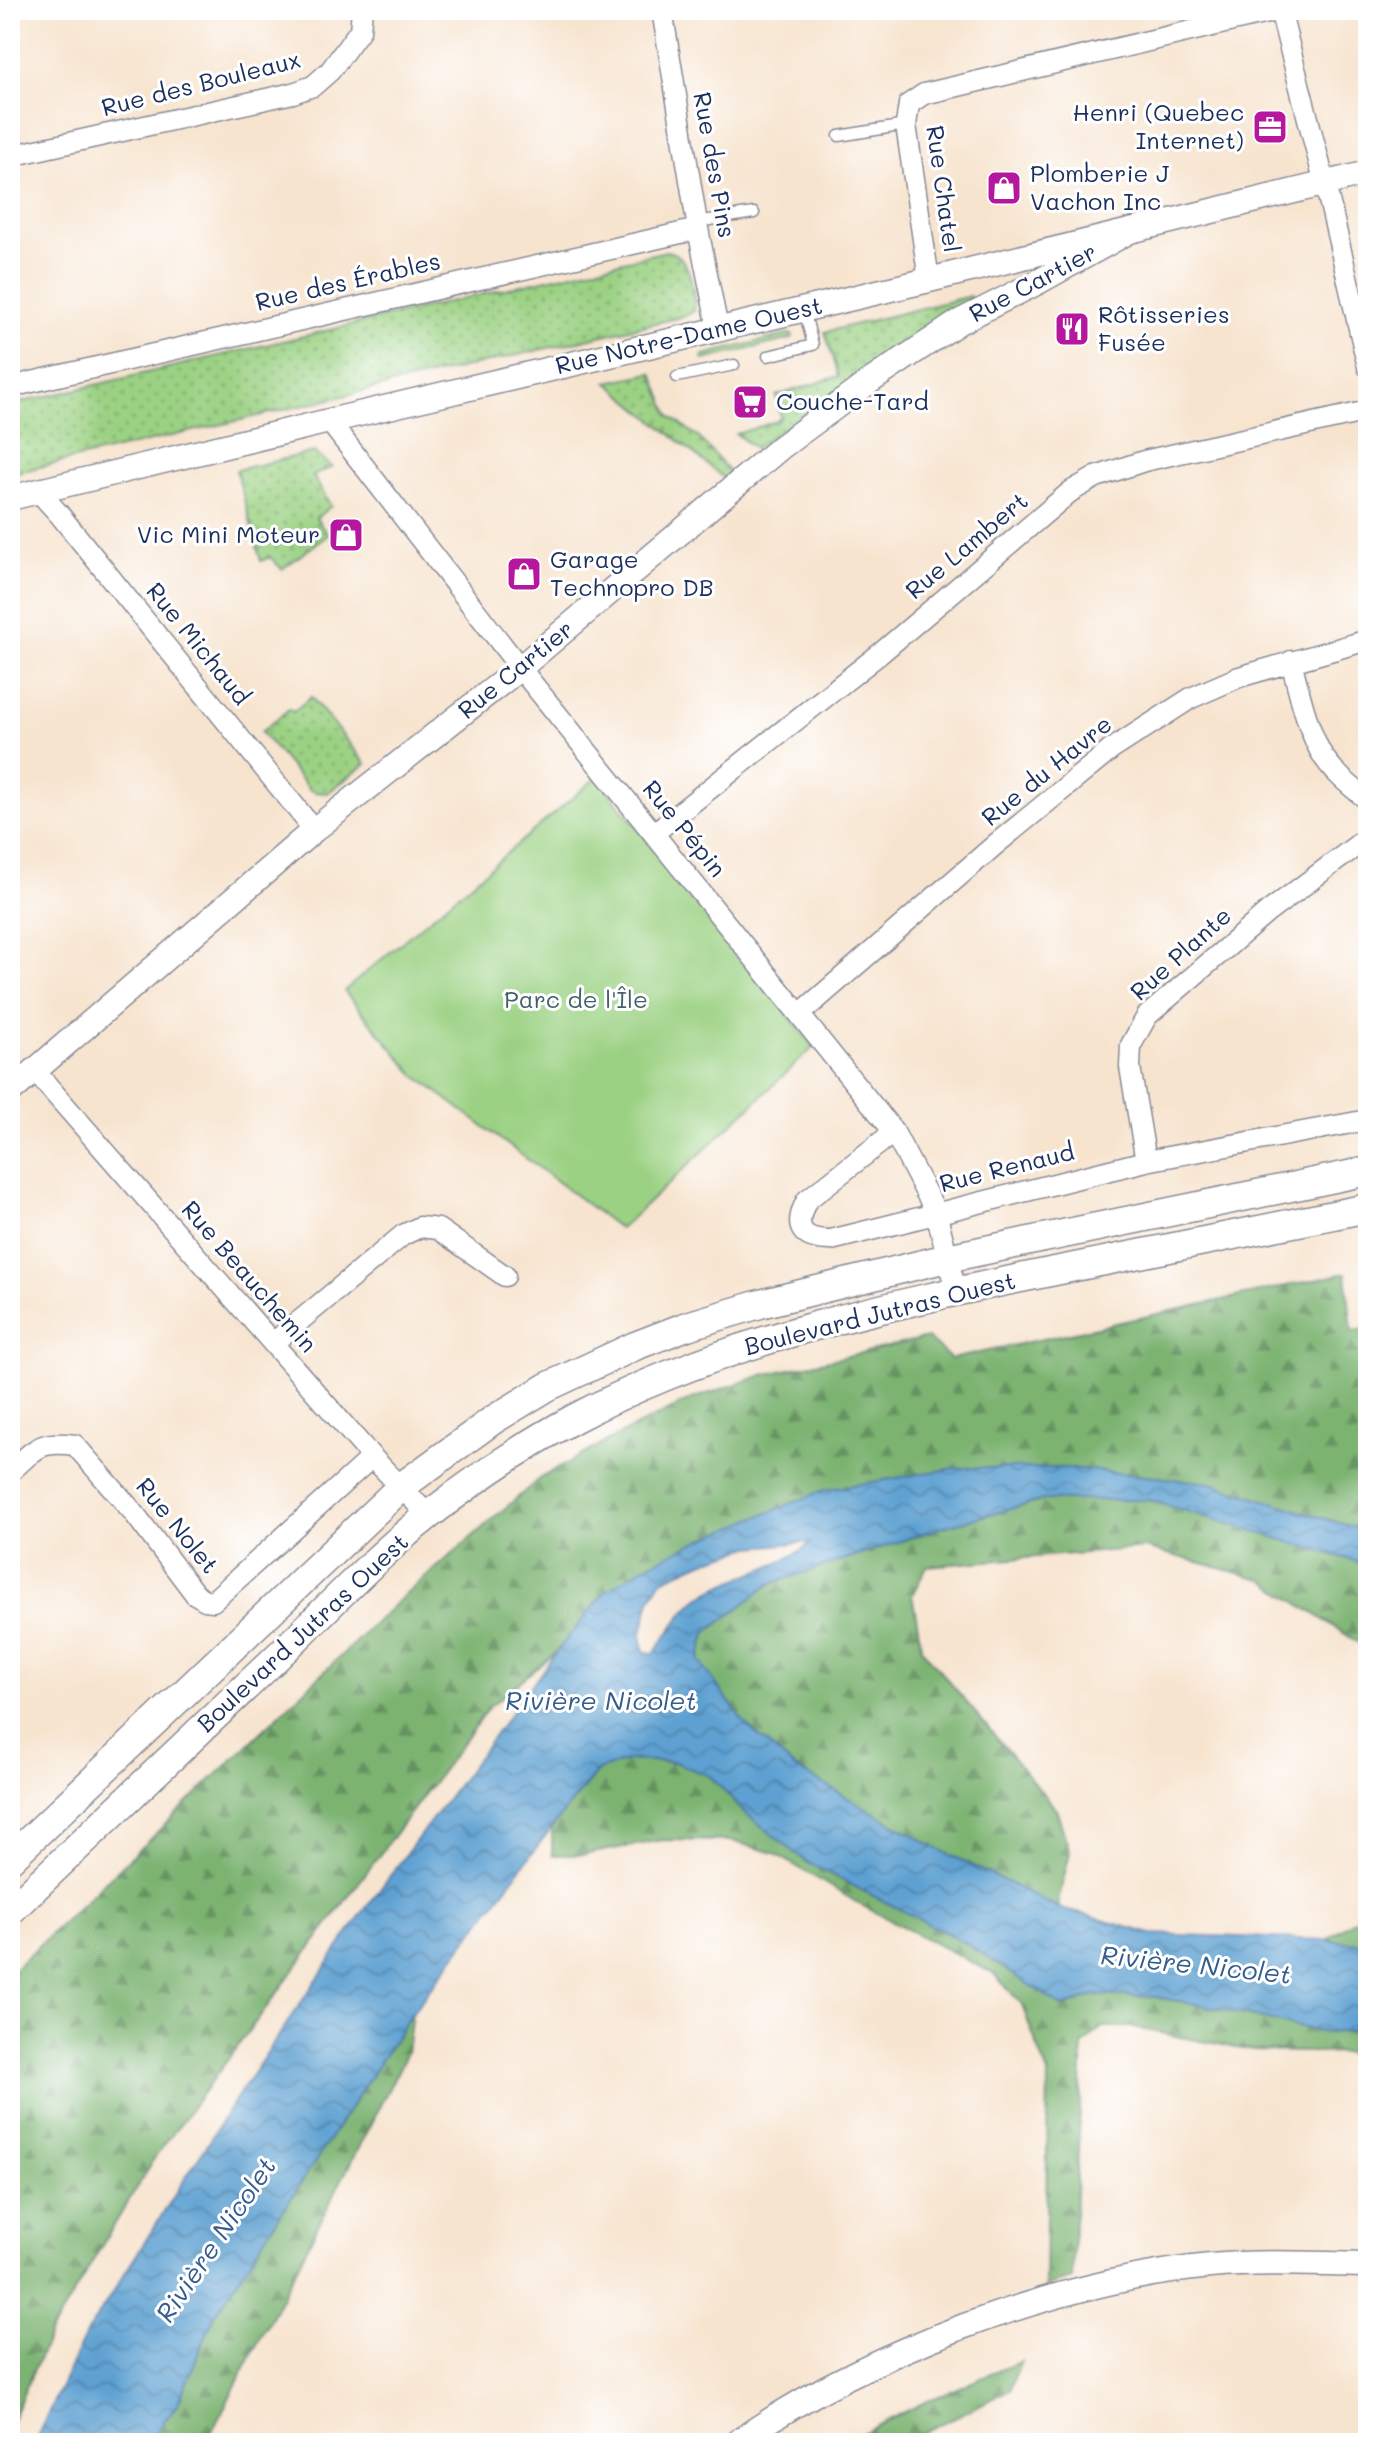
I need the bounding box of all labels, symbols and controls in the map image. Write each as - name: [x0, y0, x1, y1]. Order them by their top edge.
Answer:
- street label: Rue des Bouleaux: [98, 43, 303, 122]
- street label: Rue des Pins: [687, 89, 744, 240]
- place label: Henri (Quebec Internet): [1073, 96, 1244, 155]
- office icon: Henri (Quebec Internet): [1251, 108, 1289, 146]
- street label: Rue Chatel: [920, 123, 969, 254]
- place label: Plomberie J Vachon Inc: [1030, 157, 1169, 216]
- shop icon: Plomberie J Vachon Inc: [985, 169, 1023, 207]
- street label: Rue Cartier: [963, 235, 1101, 328]
- street label: Rue des Érables: [252, 244, 443, 317]
- street label: Rue Notre-Dame Ouest: [552, 289, 825, 380]
- place label: Rôtisseries Fusée: [1098, 298, 1230, 357]
- restaurant icon: Rôtisseries Fusée: [1053, 310, 1091, 348]
- supermarket icon: Couche-Tard: [731, 383, 769, 421]
- place label: Couche-Tard: [776, 385, 929, 416]
- street label: Rue Lambert: [898, 485, 1034, 605]
- shop icon: Vic Mini Moteur: [327, 516, 365, 554]
- place label: Vic Mini Moteur: [137, 518, 320, 549]
- place label: Garage Technopro DB: [550, 543, 714, 602]
- shop icon: Garage Technopro DB: [505, 555, 543, 593]
- street label: Rue Michaud: [140, 576, 258, 711]
- street label: Rue Cartier: [451, 613, 579, 725]
- street label: Rue du Havre: [975, 708, 1117, 832]
- street label: Rue Pépin: [637, 773, 734, 883]
- street label: Rue Plante: [1123, 899, 1237, 1006]
- park label: Parc de l'Île: [504, 983, 648, 1014]
- street label: Rue Renaud: [936, 1135, 1077, 1198]
- street label: Rue Beauchemin: [176, 1194, 325, 1358]
- street label: Boulevard Jutras Ouest: [741, 1264, 1018, 1361]
- street label: Rue Nolet: [130, 1471, 226, 1579]
- street label: Boulevard Jutras Ouest: [190, 1526, 414, 1738]
- water label: Rivière Nicolet: [505, 1683, 697, 1717]
- water label: Rivière Nicolet: [1099, 1937, 1293, 1991]
- water label: Rivière Nicolet: [147, 2150, 283, 2328]

